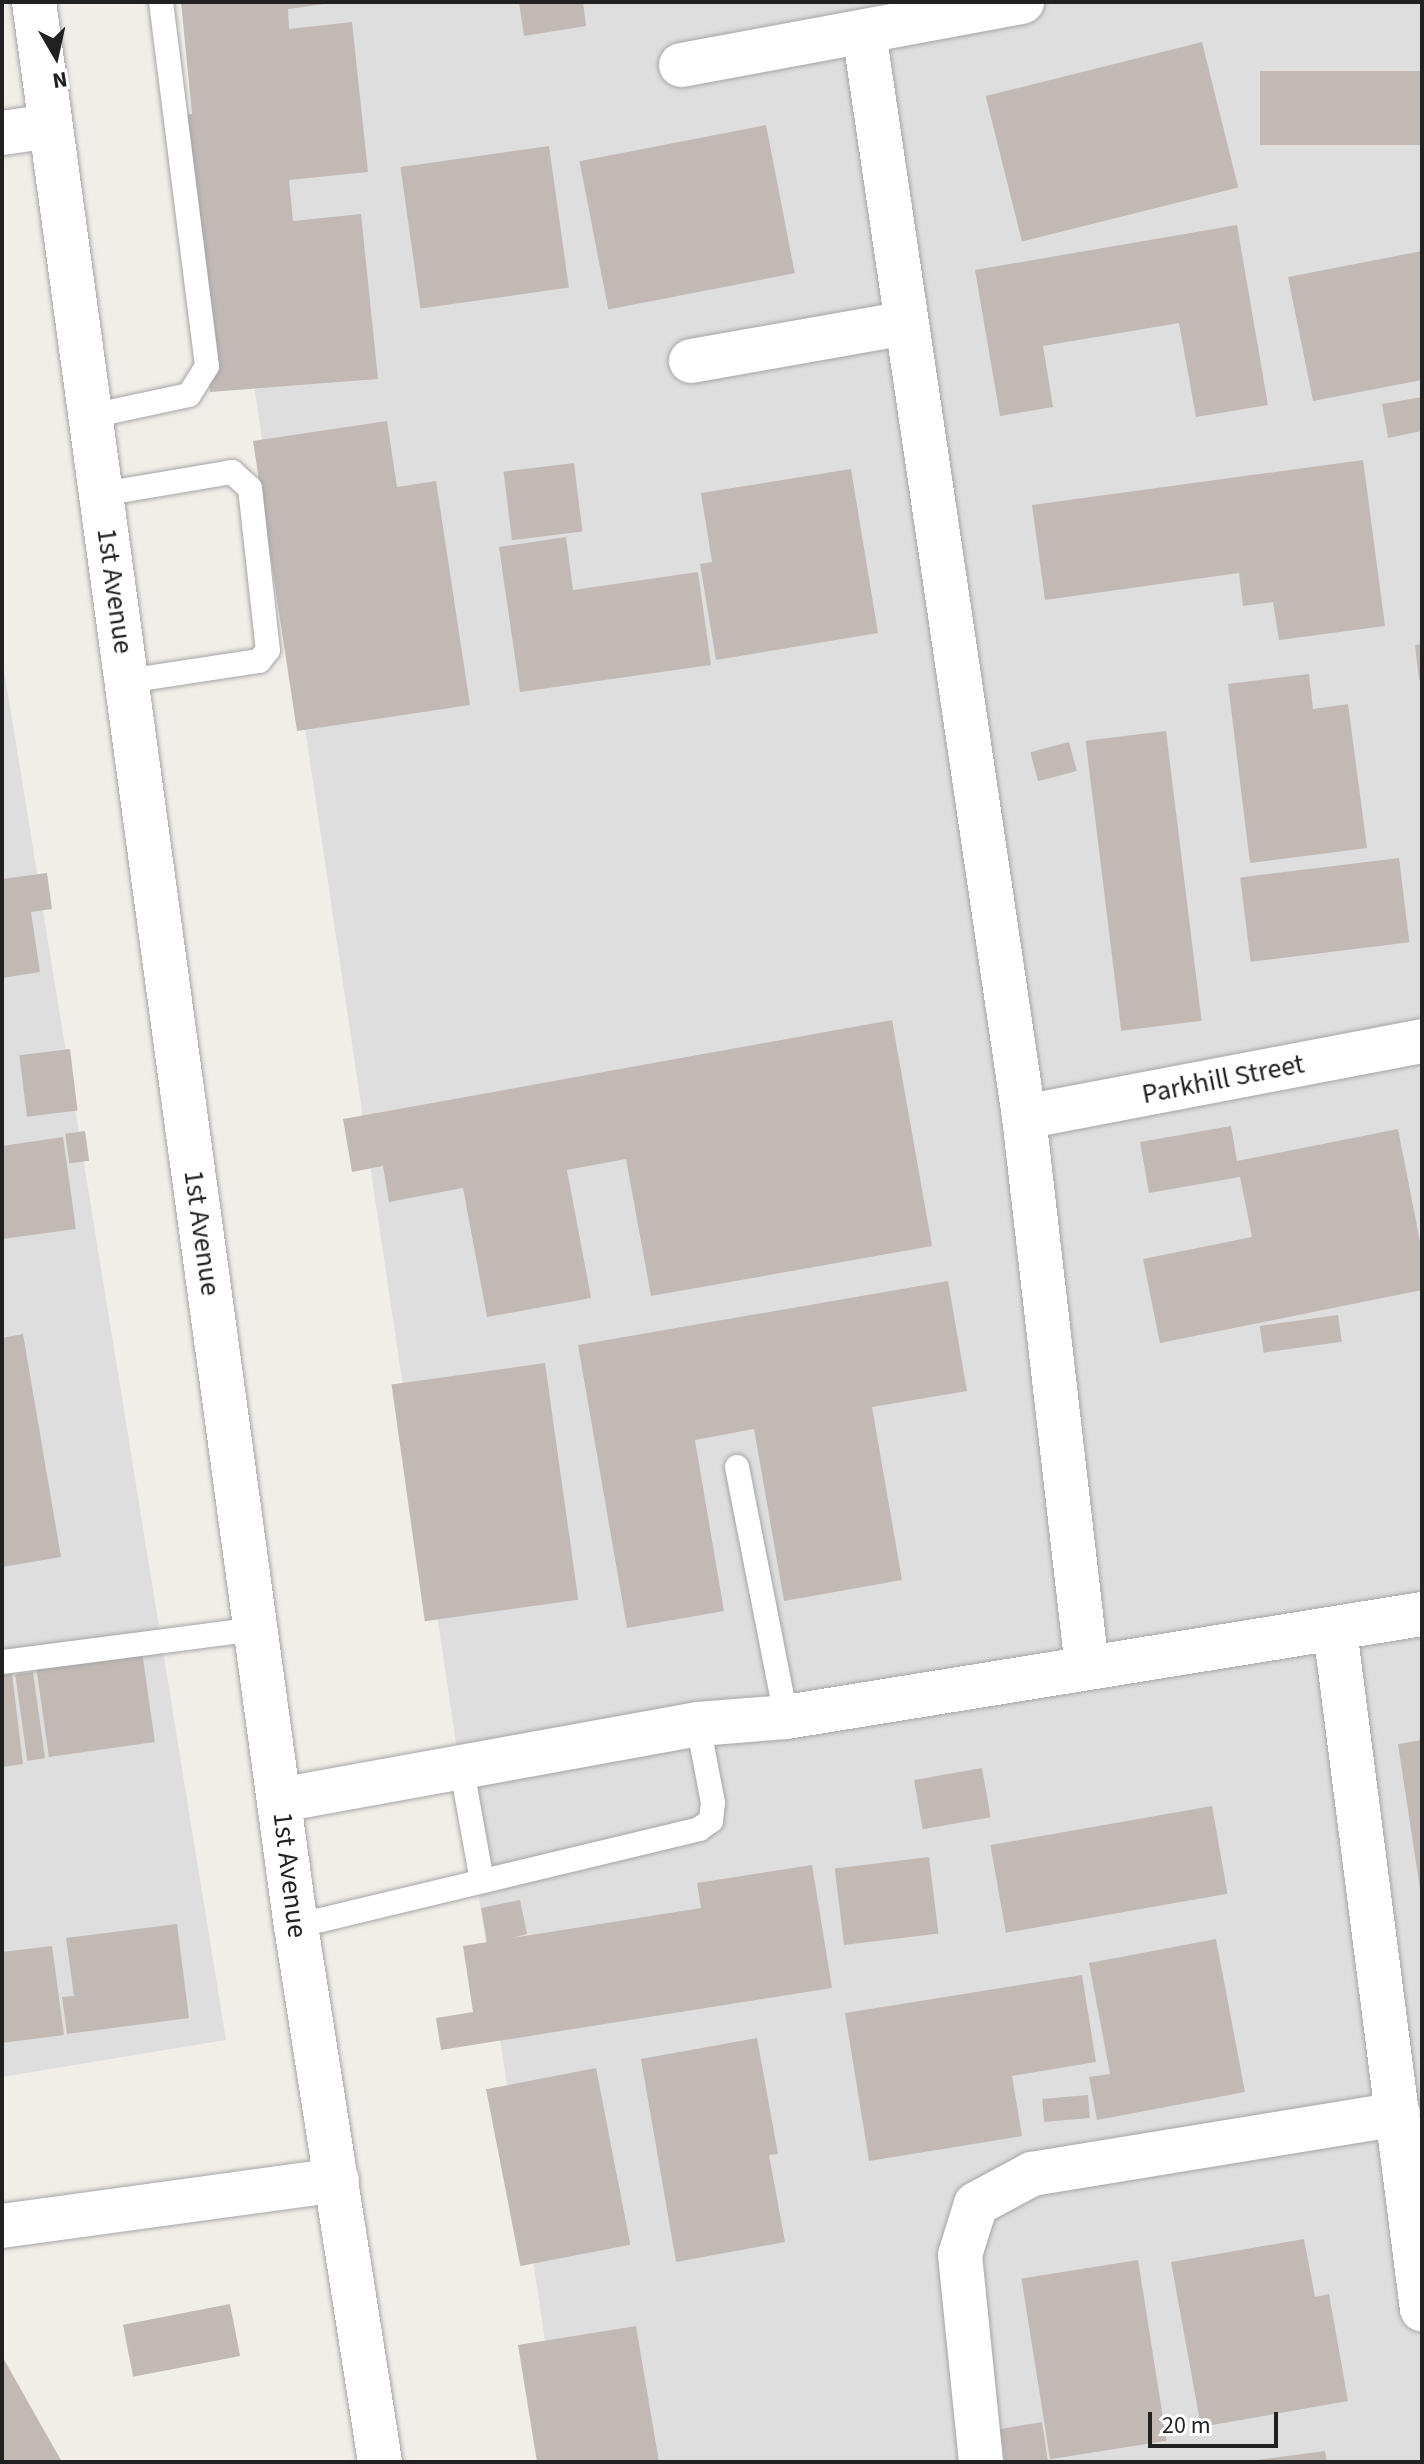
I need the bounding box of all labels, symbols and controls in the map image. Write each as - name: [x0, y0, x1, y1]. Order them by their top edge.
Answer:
- north arrow: [16, 16, 96, 96]
- text: N: [50, 63, 69, 97]
- street label: 1st Avenue: [90, 526, 140, 656]
- street label: Parkhill Street: [1139, 1047, 1307, 1111]
- street label: 1st Avenue: [177, 1168, 227, 1298]
- street label: 1st Avenue: [266, 1810, 314, 1940]
- scale bar: [1152, 2396, 1282, 2446]
- text: 20 m: [1162, 2408, 1211, 2443]

